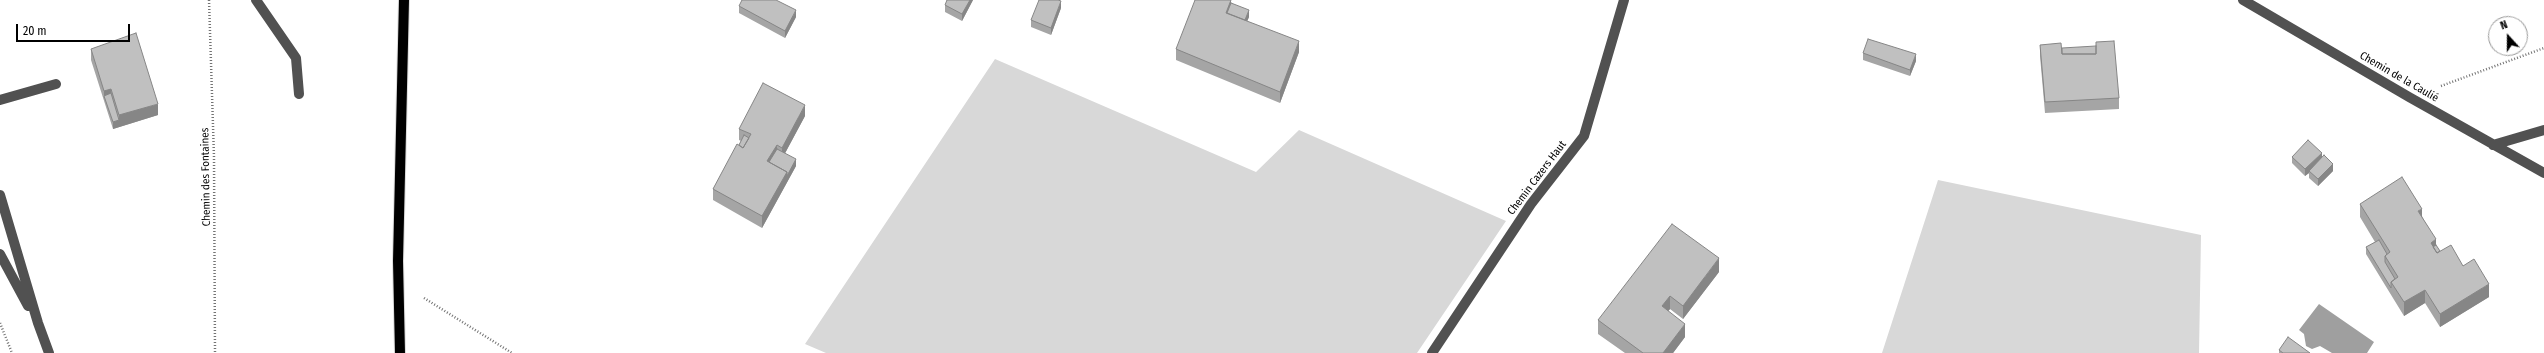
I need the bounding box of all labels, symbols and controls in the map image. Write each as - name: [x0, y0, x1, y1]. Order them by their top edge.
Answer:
- scale bar: [18, 16, 132, 42]
- north arrow: [2488, 16, 2528, 56]
- text: N: [2498, 18, 2509, 33]
- text: 20 m: [23, 24, 47, 38]
- street label: Chemin de la Caulié: [2357, 49, 2441, 105]
- street label: Chemin des Fontaines: [199, 128, 213, 226]
- street label: Chemin Cazers Haut: [1505, 138, 1569, 218]

